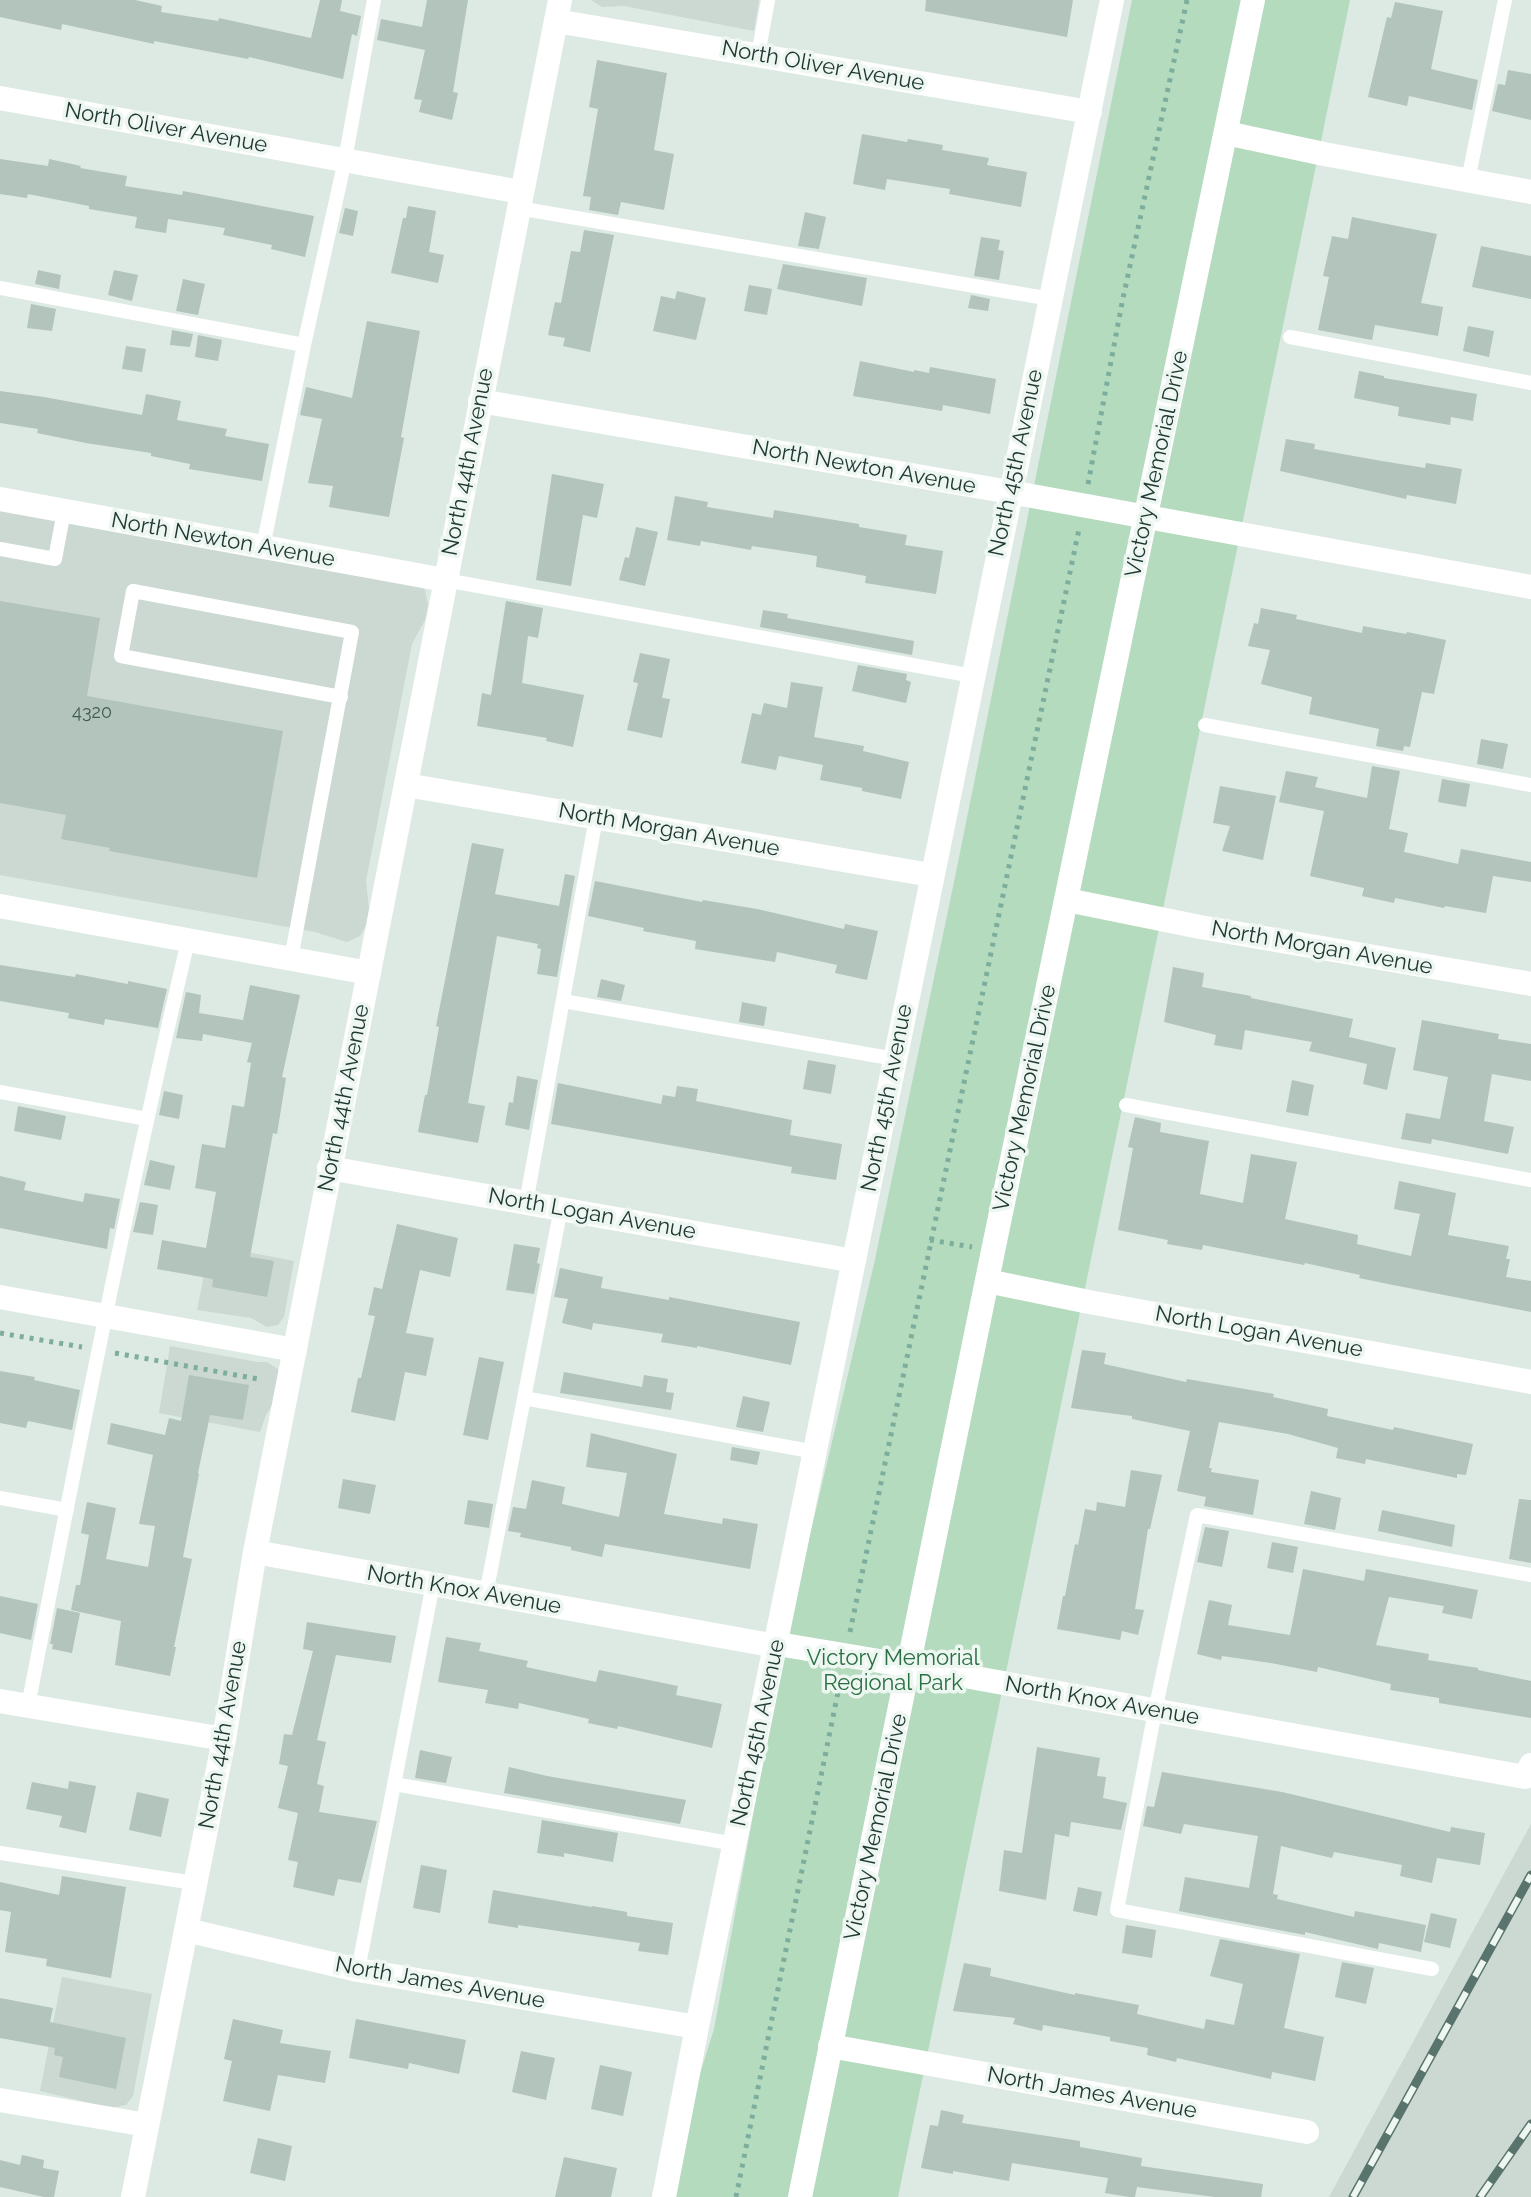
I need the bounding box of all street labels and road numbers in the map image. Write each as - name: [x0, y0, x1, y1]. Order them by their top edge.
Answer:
- street label: North Oliver Avenue: [720, 35, 926, 97]
- street label: North Oliver Avenue: [63, 97, 269, 159]
- street label: Victory Memorial Drive: [1120, 348, 1194, 580]
- street label: North 44th Avenue: [437, 366, 499, 558]
- street label: North 45th Avenue: [983, 367, 1049, 559]
- street label: North Newton Avenue: [750, 434, 978, 500]
- street label: North Newton Avenue: [109, 507, 337, 573]
- street label: North Morgan Avenue: [556, 798, 782, 862]
- street label: North Morgan Avenue: [1209, 916, 1435, 980]
- street label: Victory Memorial Drive: [988, 982, 1062, 1214]
- street label: North 44th Avenue: [313, 1002, 375, 1194]
- street label: North 45th Avenue: [856, 1002, 918, 1194]
- street label: North Logan Avenue: [486, 1183, 698, 1245]
- street label: North Logan Avenue: [1153, 1301, 1365, 1363]
- street label: North Knox Avenue: [365, 1560, 563, 1620]
- street label: North 45th Avenue: [725, 1637, 791, 1829]
- street label: North 44th Avenue: [193, 1639, 253, 1831]
- street label: North Knox Avenue: [1003, 1671, 1201, 1731]
- street label: Victory Memorial Drive: [839, 1711, 913, 1943]
- street label: North James Avenue: [333, 1952, 547, 2014]
- street label: North James Avenue: [985, 2062, 1199, 2124]

